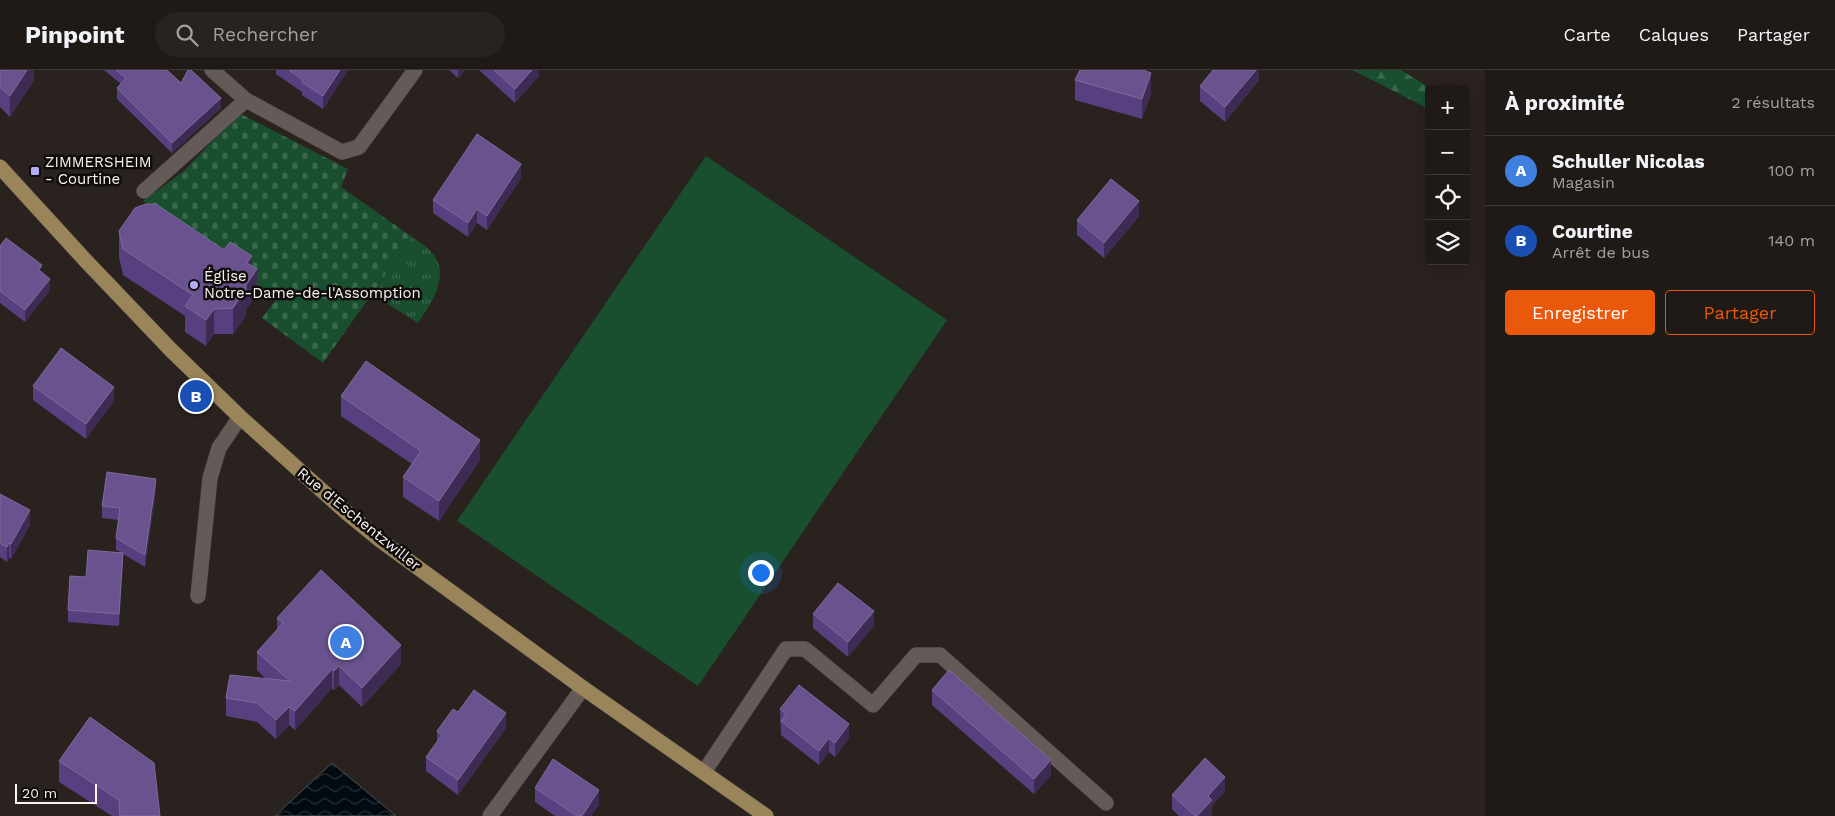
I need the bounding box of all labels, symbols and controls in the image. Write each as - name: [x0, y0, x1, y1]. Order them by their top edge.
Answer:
- search box: [155, 12, 505, 57]
- text: Pinpoint: [25, 21, 125, 49]
- icon: search: [173, 21, 201, 49]
- text: Rechercher: [213, 23, 318, 46]
- text: Carte: [1563, 24, 1611, 45]
- text: Calques: [1639, 24, 1709, 45]
- text: Partager: [1737, 24, 1810, 45]
- map controls: [1425, 85, 1470, 265]
- button: +: [1425, 85, 1470, 130]
- text: À proximité: [1505, 90, 1625, 115]
- text: 2 résultats: [1731, 93, 1815, 112]
- button: −: [1425, 130, 1470, 175]
- text: Schuller Nicolas: [1552, 150, 1705, 173]
- place label: ZIMMERSHEIM - Courtine: [45, 153, 152, 188]
- text: A: [1516, 161, 1526, 180]
- text: 100 m: [1768, 161, 1815, 180]
- marker: ZIMMERSHEIM - Courtine: [29, 165, 41, 177]
- text: Magasin: [1552, 173, 1615, 192]
- button: locate: [1425, 175, 1470, 220]
- button: layers: [1425, 220, 1470, 265]
- text: Courtine: [1552, 220, 1633, 243]
- text: B: [1516, 231, 1526, 250]
- text: 140 m: [1768, 231, 1815, 250]
- text: Arrêt de bus: [1552, 243, 1650, 262]
- place label: Église Notre-Dame-de-l'Assomption: [204, 267, 421, 302]
- marker: Église Notre-Dame-de-l'Assomption: [188, 279, 200, 291]
- button: Enregistrer: [1505, 290, 1655, 335]
- button: Partager: [1665, 290, 1815, 335]
- pin: B: [180, 377, 212, 415]
- street label: Rue d'Eschentzwiller: [294, 464, 424, 574]
- your location: [748, 560, 774, 586]
- pin: A: [330, 623, 362, 661]
- scale bar: [15, 781, 98, 804]
- text: 20 m: [22, 785, 57, 801]

